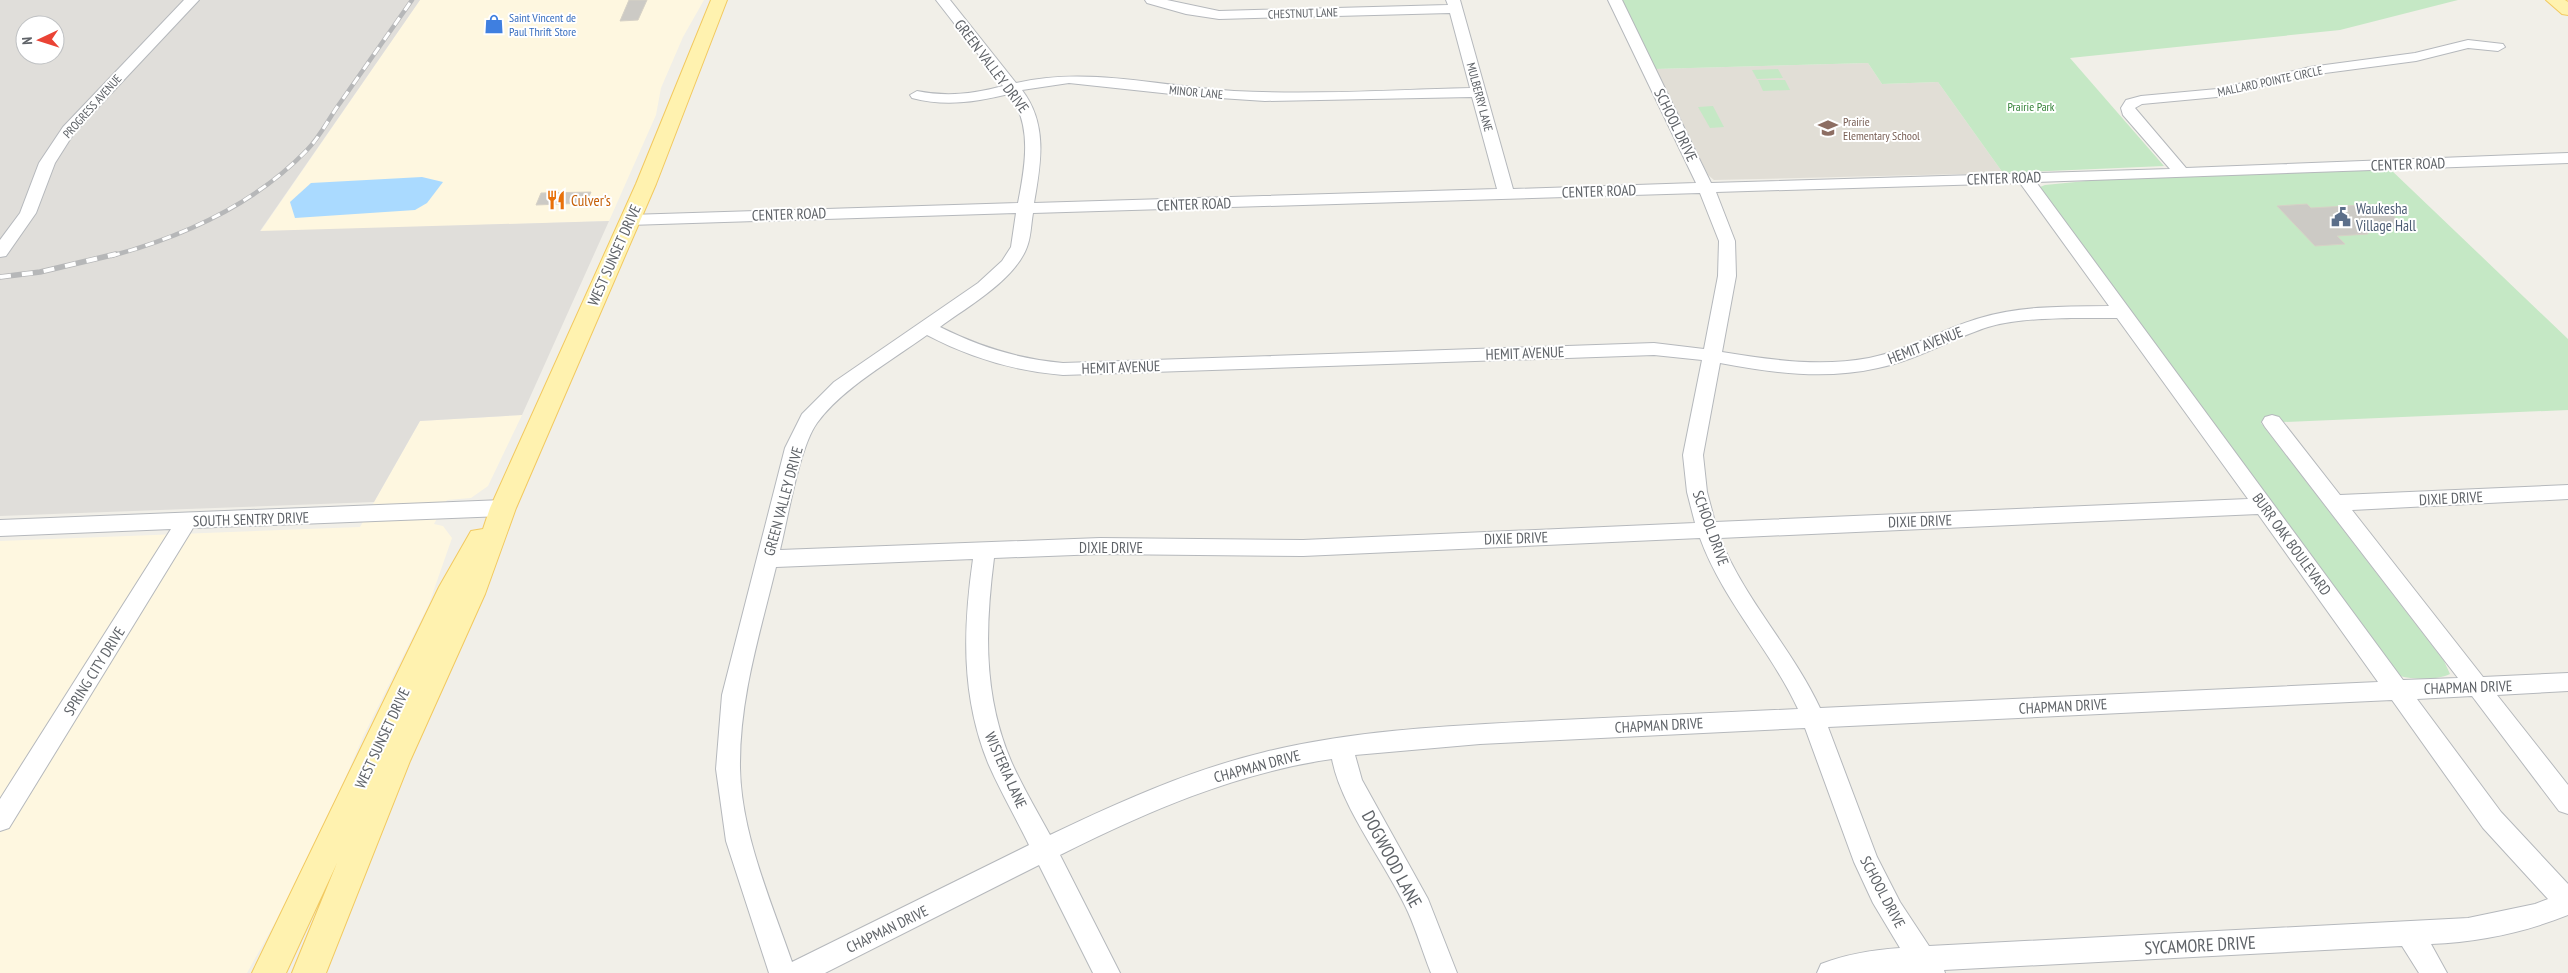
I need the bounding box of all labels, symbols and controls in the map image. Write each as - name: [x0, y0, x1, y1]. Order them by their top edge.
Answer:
- street label: CHESTNUT LANE: [1268, 4, 1338, 22]
- place label: Saint Vincent de Paul Thrift Store: [509, 10, 576, 39]
- shop icon: Saint Vincent de Paul Thrift Store: [483, 13, 505, 35]
- north arrow: [15, 15, 65, 65]
- street label: GREEN VALLEY DRIVE: [951, 15, 1033, 117]
- text: N: [18, 37, 36, 45]
- street label: MULBERRY LANE: [1464, 61, 1496, 133]
- street label: MALLARD POINTE CIRCLE: [2216, 63, 2324, 99]
- street label: PROGRESS AVENUE: [59, 71, 125, 141]
- street label: MINOR LANE: [1168, 82, 1224, 102]
- street label: SCHOOL DRIVE: [1650, 85, 1702, 165]
- park label: Prairie Park: [2007, 99, 2055, 114]
- place label: Prairie Elementary School: [1843, 114, 1920, 143]
- school or university icon: Prairie Elementary School: [1817, 117, 1839, 139]
- street label: CENTER ROAD: [2370, 153, 2446, 175]
- street label: CENTER ROAD: [1966, 167, 2042, 189]
- street label: CENTER ROAD: [1561, 180, 1637, 202]
- restaurant icon: Culver's: [545, 189, 567, 211]
- place label: Culver's: [571, 191, 611, 210]
- street label: CENTER ROAD: [1156, 193, 1232, 215]
- place label: Waukesha Village Hall: [2355, 199, 2417, 235]
- street label: WEST SUNSET DRIVE: [583, 201, 645, 309]
- street label: CENTER ROAD: [751, 203, 827, 225]
- public building icon: Waukesha Village Hall: [2330, 206, 2352, 228]
- street label: HEMIT AVENUE: [1885, 322, 1965, 368]
- street label: HEMIT AVENUE: [1485, 342, 1565, 364]
- street label: HEMIT AVENUE: [1081, 356, 1161, 378]
- street label: GREEN VALLEY DRIVE: [759, 444, 807, 558]
- street label: DIXIE DRIVE: [2419, 487, 2483, 509]
- street label: SCHOOL DRIVE: [1689, 488, 1733, 568]
- street label: BURR OAK BOULEVARD: [2248, 489, 2336, 599]
- street label: SOUTH SENTRY DRIVE: [193, 507, 309, 531]
- street label: DIXIE DRIVE: [1888, 510, 1952, 532]
- street label: DIXIE DRIVE: [1484, 527, 1548, 549]
- street label: DIXIE DRIVE: [1079, 538, 1143, 557]
- street label: SPRING CITY DRIVE: [59, 623, 129, 719]
- street label: CHAPMAN DRIVE: [2423, 676, 2513, 698]
- street label: WEST SUNSET DRIVE: [350, 685, 414, 791]
- street label: CHAPMAN DRIVE: [2018, 694, 2108, 718]
- street label: CHAPMAN DRIVE: [1614, 713, 1704, 737]
- street label: WISTERIA LANE: [981, 729, 1031, 811]
- street label: CHAPMAN DRIVE: [1212, 745, 1302, 787]
- street label: DOGWOOD LANE: [1357, 807, 1427, 911]
- street label: SCHOOL DRIVE: [1856, 853, 1910, 931]
- street label: CHAPMAN DRIVE: [843, 901, 931, 957]
- street label: SYCAMORE DRIVE: [2144, 931, 2256, 959]

